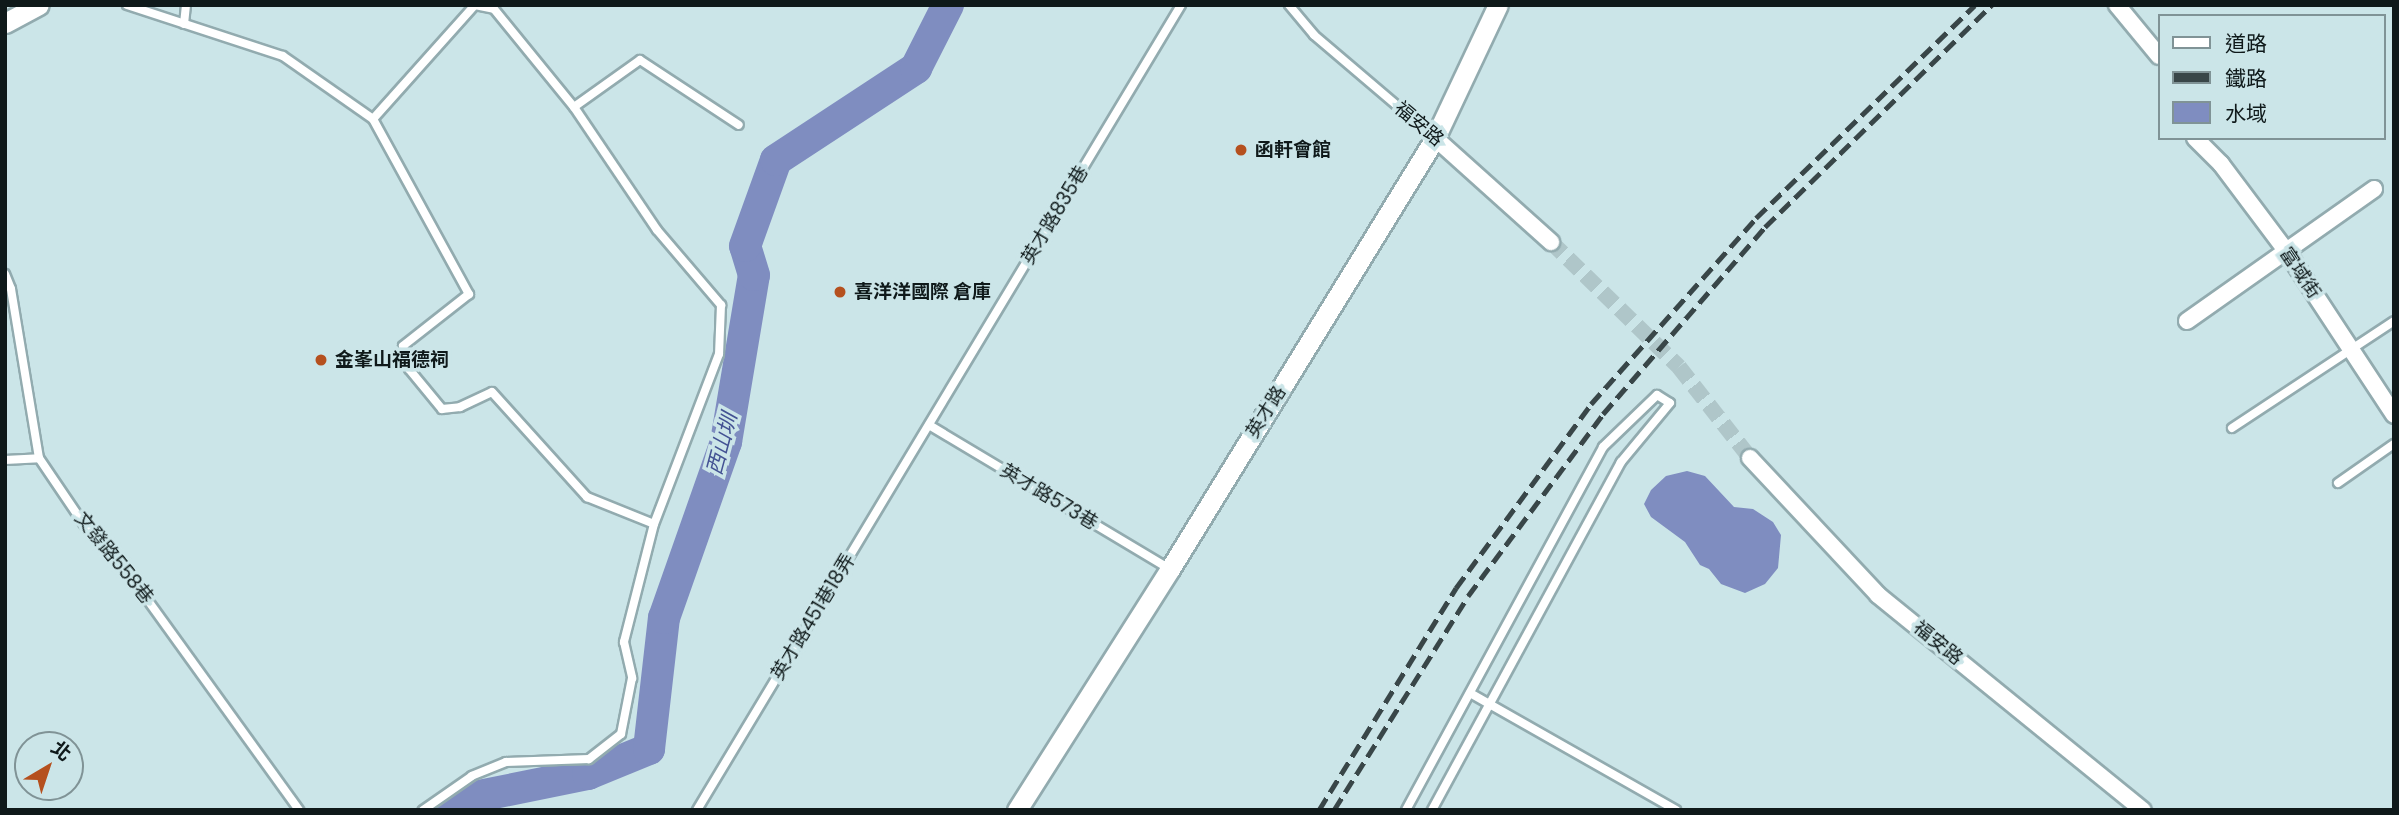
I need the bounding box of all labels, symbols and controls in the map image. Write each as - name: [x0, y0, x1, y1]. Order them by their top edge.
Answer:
- legend: [2158, 14, 2385, 140]
- text: 道路: [2225, 29, 2267, 58]
- text: 鐵路: [2225, 64, 2267, 93]
- street label: 福安路: [1390, 97, 1448, 151]
- text: 水域: [2225, 99, 2267, 128]
- place label: 函軒會館: [1255, 139, 1331, 161]
- marker: 函軒會館: [1233, 142, 1249, 158]
- street label: 英才路835巷: [1017, 162, 1093, 268]
- street label: 富域街: [2275, 243, 2325, 303]
- place label: 喜洋洋國際 倉庫: [854, 281, 991, 303]
- marker: 喜洋洋國際 倉庫: [832, 284, 848, 300]
- place label: 金峯山福德祠: [335, 349, 449, 371]
- marker: 金峯山福德祠: [313, 352, 329, 368]
- street label: 英才路: [1241, 382, 1291, 442]
- water label: 西山圳: [702, 410, 742, 478]
- street label: 英才路573巷: [996, 459, 1102, 535]
- street label: 文發路558巷: [70, 507, 158, 609]
- street label: 英才路451巷18弄: [766, 550, 860, 684]
- street label: 福安路: [1909, 616, 1967, 670]
- north arrow: [14, 731, 84, 801]
- text: 北: [45, 734, 77, 767]

